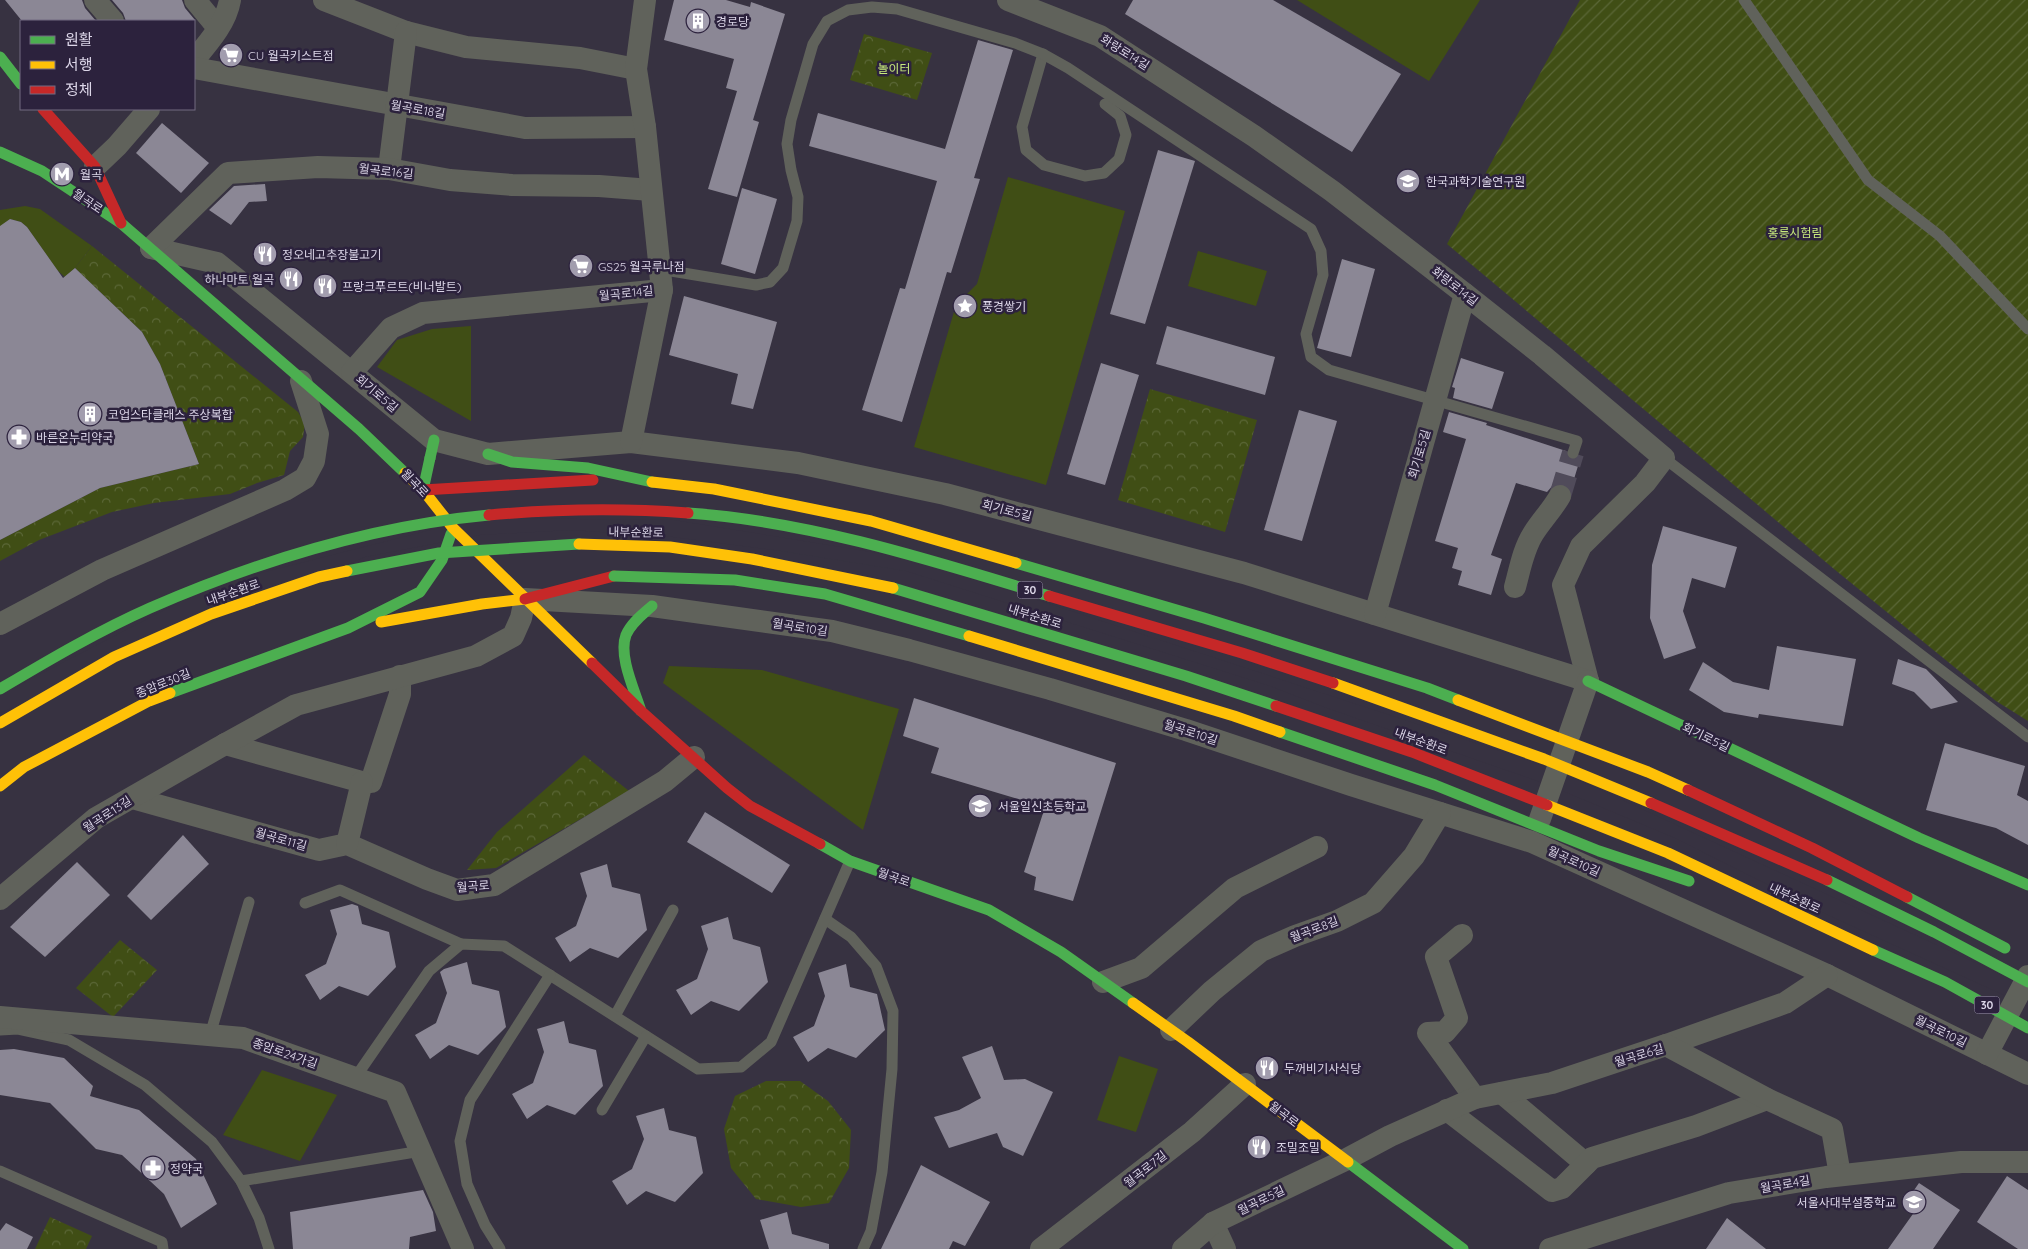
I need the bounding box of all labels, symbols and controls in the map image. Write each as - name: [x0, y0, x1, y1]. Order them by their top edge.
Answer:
- building icon: 경로당: [685, 8, 711, 34]
- place label: 경로당: [716, 14, 749, 29]
- legend: [20, 20, 195, 110]
- text: 원활: [65, 30, 93, 49]
- street label: 화랑로14길: [1098, 31, 1152, 73]
- supermarket icon: CU 월곡키스트점: [218, 42, 244, 68]
- place label: CU 월곡키스트점: [248, 48, 334, 63]
- text: 서행: [65, 55, 93, 74]
- park label: 놀이터: [877, 61, 911, 76]
- text: 정체: [65, 80, 93, 99]
- street label: 월곡로18길: [390, 97, 446, 121]
- metro station icon: 월곡: [49, 161, 75, 187]
- street label: 월곡로16길: [358, 161, 414, 181]
- place label: 월곡: [80, 167, 102, 182]
- school or university icon: 한국과학기술연구원: [1395, 168, 1421, 194]
- place label: 한국과학기술연구원: [1426, 174, 1525, 189]
- street label: 월곡로: [70, 186, 106, 216]
- park label: 홍릉시험림: [1767, 225, 1823, 240]
- restaurant icon: 정오네고추장불고기: [252, 241, 278, 267]
- place label: 정오네고추장불고기: [282, 247, 381, 262]
- supermarket icon: GS25 월곡루나점: [568, 253, 594, 279]
- place label: GS25 월곡루나점: [598, 259, 685, 274]
- street label: 화랑로14길: [1429, 263, 1481, 309]
- restaurant icon: 하나마토 월곡: [278, 266, 304, 292]
- place label: 하나마토 월곡: [204, 272, 274, 287]
- restaurant icon: 프랑크푸르트(비너발트): [312, 273, 338, 299]
- place label: 프랑크푸르트(비너발트): [342, 279, 461, 294]
- street label: 월곡로14길: [598, 283, 654, 303]
- place icon: 풍경쌓기: [952, 293, 978, 319]
- place label: 풍경쌓기: [982, 299, 1026, 314]
- street label: 회기로5길: [353, 371, 401, 415]
- building icon: 코업스타클래스 주상복합: [77, 401, 103, 427]
- place label: 코업스타클래스 주상복합: [108, 407, 233, 422]
- pharmacy icon: 바른온누리약국: [6, 424, 32, 450]
- street label: 회기로5길: [1405, 428, 1433, 480]
- place label: 바른온누리약국: [36, 430, 113, 445]
- street label: 월곡로: [398, 466, 432, 500]
- street label: 회기로5길: [981, 496, 1033, 524]
- street label: 내부순환로: [608, 524, 664, 540]
- street label: 내부순환로: [204, 576, 262, 608]
- road number: 30: [1018, 582, 1042, 598]
- street label: 내부순환로: [1006, 601, 1064, 631]
- street label: 월곡로10길: [771, 615, 829, 639]
- street label: 종암로30길: [133, 665, 193, 701]
- street label: 월곡로10길: [1162, 716, 1220, 748]
- street label: 회기로5길: [1680, 719, 1732, 755]
- street label: 내부순환로: [1392, 725, 1450, 757]
- street label: 월곡로13길: [80, 793, 134, 835]
- school or university icon: 서울일신초등학교: [967, 793, 993, 819]
- place label: 서울일신초등학교: [998, 799, 1086, 814]
- street label: 월곡로11길: [253, 824, 309, 854]
- street label: 월곡로10길: [1545, 843, 1603, 879]
- street label: 월곡로: [876, 865, 912, 889]
- street label: 월곡로: [456, 877, 490, 895]
- street label: 내부순환로: [1767, 880, 1823, 916]
- street label: 월곡로8길: [1288, 913, 1340, 945]
- road number: 30: [1974, 996, 2000, 1014]
- street label: 월곡로10길: [1913, 1012, 1969, 1050]
- street label: 종암로24가길: [250, 1035, 320, 1071]
- street label: 월곡로6길: [1613, 1040, 1665, 1070]
- restaurant icon: 두꺼비기사식당: [1254, 1055, 1280, 1081]
- place label: 두꺼비기사식당: [1284, 1061, 1361, 1076]
- street label: 월곡로: [1266, 1098, 1302, 1130]
- restaurant icon: 조밀조밀: [1246, 1134, 1272, 1160]
- place label: 조밀조밀: [1276, 1140, 1320, 1155]
- street label: 월곡로7길: [1121, 1148, 1169, 1190]
- pharmacy icon: 정약국: [140, 1155, 166, 1181]
- place label: 정약국: [170, 1161, 203, 1176]
- street label: 월곡로4길: [1759, 1172, 1811, 1196]
- street label: 월곡로5길: [1235, 1182, 1287, 1218]
- school or university icon: 서울사대부설중학교: [1901, 1189, 1927, 1215]
- place label: 서울사대부설중학교: [1797, 1195, 1896, 1210]

